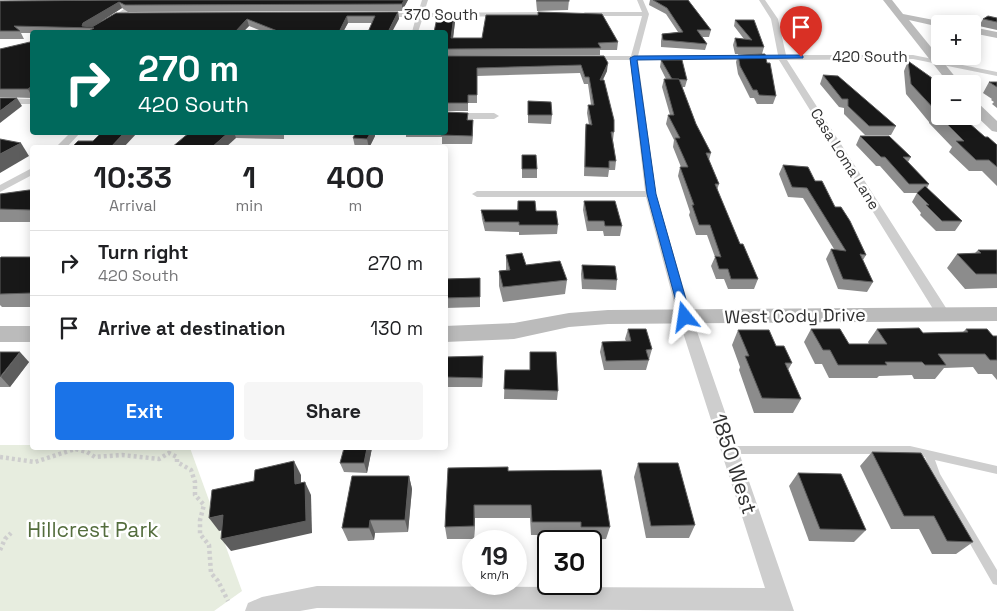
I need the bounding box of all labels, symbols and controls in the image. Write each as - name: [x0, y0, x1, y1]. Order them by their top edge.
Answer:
- street label: 370 South: [404, 5, 478, 24]
- pin: [780, 6, 822, 57]
- icon: arrive: [787, 13, 815, 41]
- map controls: [931, 15, 981, 125]
- button: +: [931, 15, 981, 65]
- text: 270 m: [138, 47, 239, 91]
- street label: 420 South: [832, 47, 908, 66]
- icon: right: [55, 50, 120, 115]
- button: −: [931, 75, 981, 125]
- text: 420 South: [138, 90, 249, 118]
- street label: Casa Loma Lane: [807, 104, 884, 213]
- text: 10:33: [94, 158, 172, 197]
- text: 1: [242, 158, 256, 197]
- text: 400: [326, 158, 384, 197]
- text: Arrival: [109, 195, 157, 216]
- text: min: [235, 195, 263, 216]
- text: m: [349, 195, 362, 216]
- text: Turn right: [98, 240, 188, 265]
- icon: right: [55, 249, 83, 277]
- text: 270 m: [368, 251, 423, 276]
- text: 420 South: [98, 265, 179, 286]
- position arrow: [658, 290, 710, 342]
- street label: West Cody Drive: [724, 303, 866, 328]
- icon: arrive: [55, 314, 83, 342]
- text: Arrive at destination: [98, 316, 286, 341]
- text: 130 m: [370, 316, 423, 341]
- button: Exit: [55, 382, 234, 440]
- button: Share: [244, 382, 423, 440]
- street label: 1850 West: [706, 410, 763, 518]
- park label: Hillcrest Park: [27, 516, 159, 543]
- speed limit sign: 30: [537, 530, 602, 595]
- text: 19: [481, 540, 508, 572]
- text: km/h: [480, 567, 509, 583]

